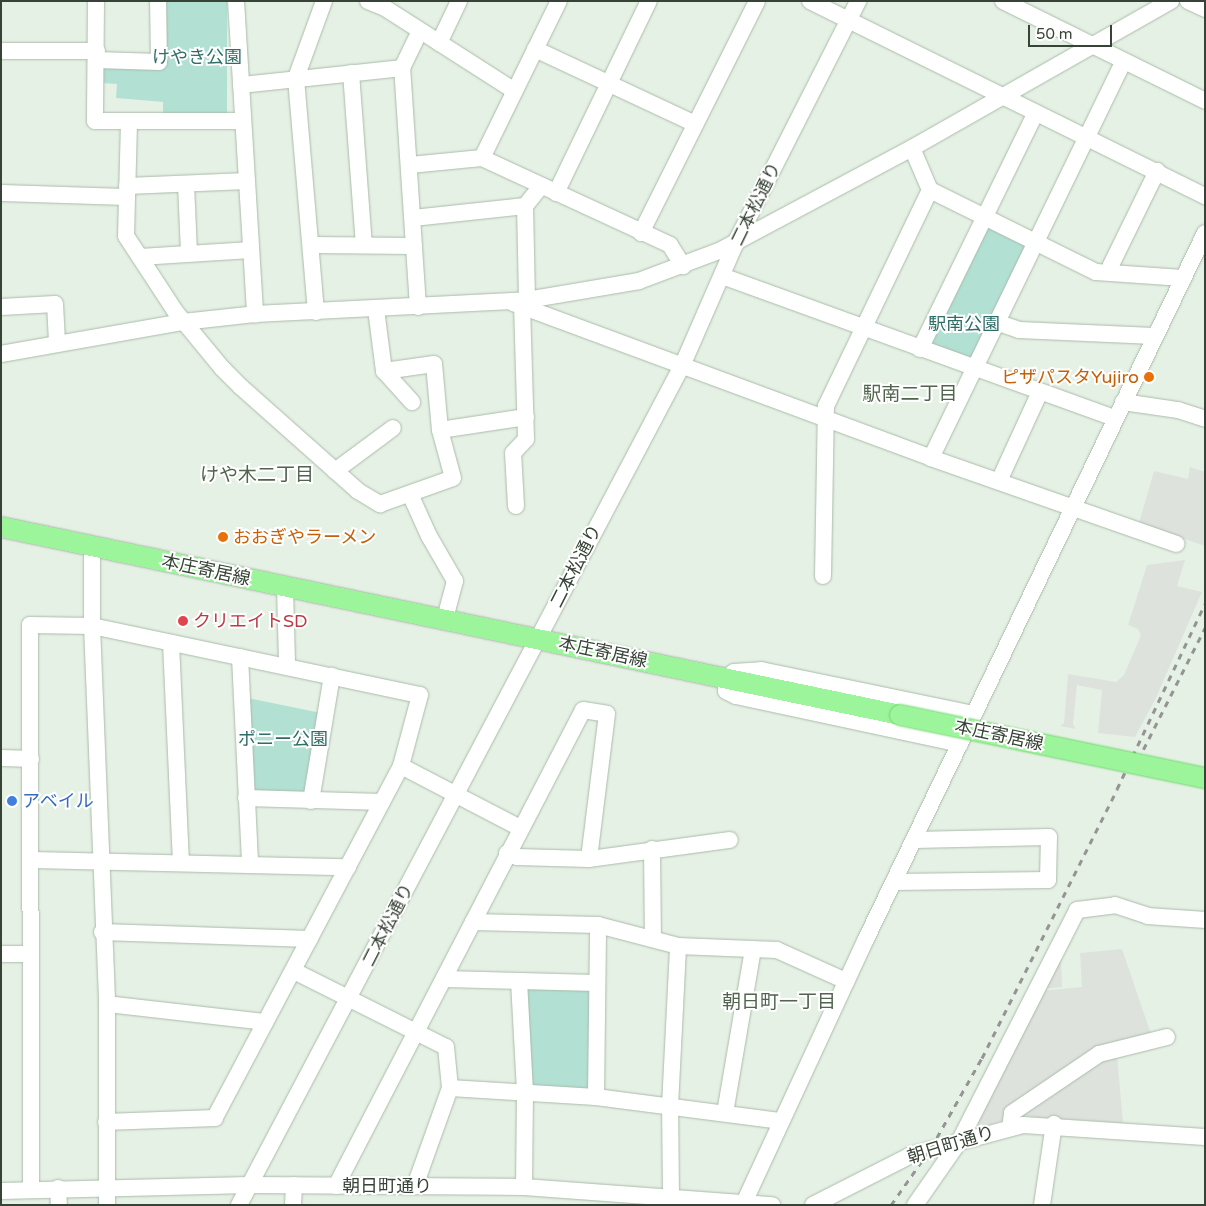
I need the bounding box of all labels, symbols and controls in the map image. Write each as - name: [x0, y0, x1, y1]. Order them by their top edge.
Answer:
- scale bar: [1031, 15, 1115, 47]
- text: 50 m: [1036, 25, 1073, 43]
- park label: けやき公園: [152, 46, 242, 68]
- street label: 二本松通り: [727, 159, 785, 249]
- park label: 駅南公園: [928, 313, 1000, 335]
- place label: ピザパスタYujiro: [1001, 366, 1139, 388]
- marker: ピザパスタYujiro: [1143, 371, 1155, 383]
- district label: 駅南二丁目: [863, 384, 957, 406]
- district label: けや木二丁目: [200, 465, 314, 487]
- street label: 二本松通り: [546, 521, 606, 611]
- place label: おおぎやラーメン: [233, 526, 377, 548]
- marker: おおぎやラーメン: [217, 531, 229, 543]
- street label: 本庄寄居線: [160, 550, 252, 590]
- place label: クリエイトSD: [193, 610, 308, 632]
- marker: クリエイトSD: [177, 615, 189, 627]
- street label: 本庄寄居線: [557, 632, 649, 672]
- street label: 本庄寄居線: [953, 715, 1045, 755]
- park label: ポニー公園: [238, 728, 328, 750]
- place label: アベイル: [22, 790, 94, 812]
- marker: アベイル: [6, 795, 18, 807]
- street label: 二本松通り: [358, 880, 418, 970]
- district label: 朝日町一丁目: [722, 992, 836, 1014]
- street label: 朝日町通り: [905, 1122, 997, 1168]
- street label: 朝日町通り: [342, 1175, 432, 1197]

